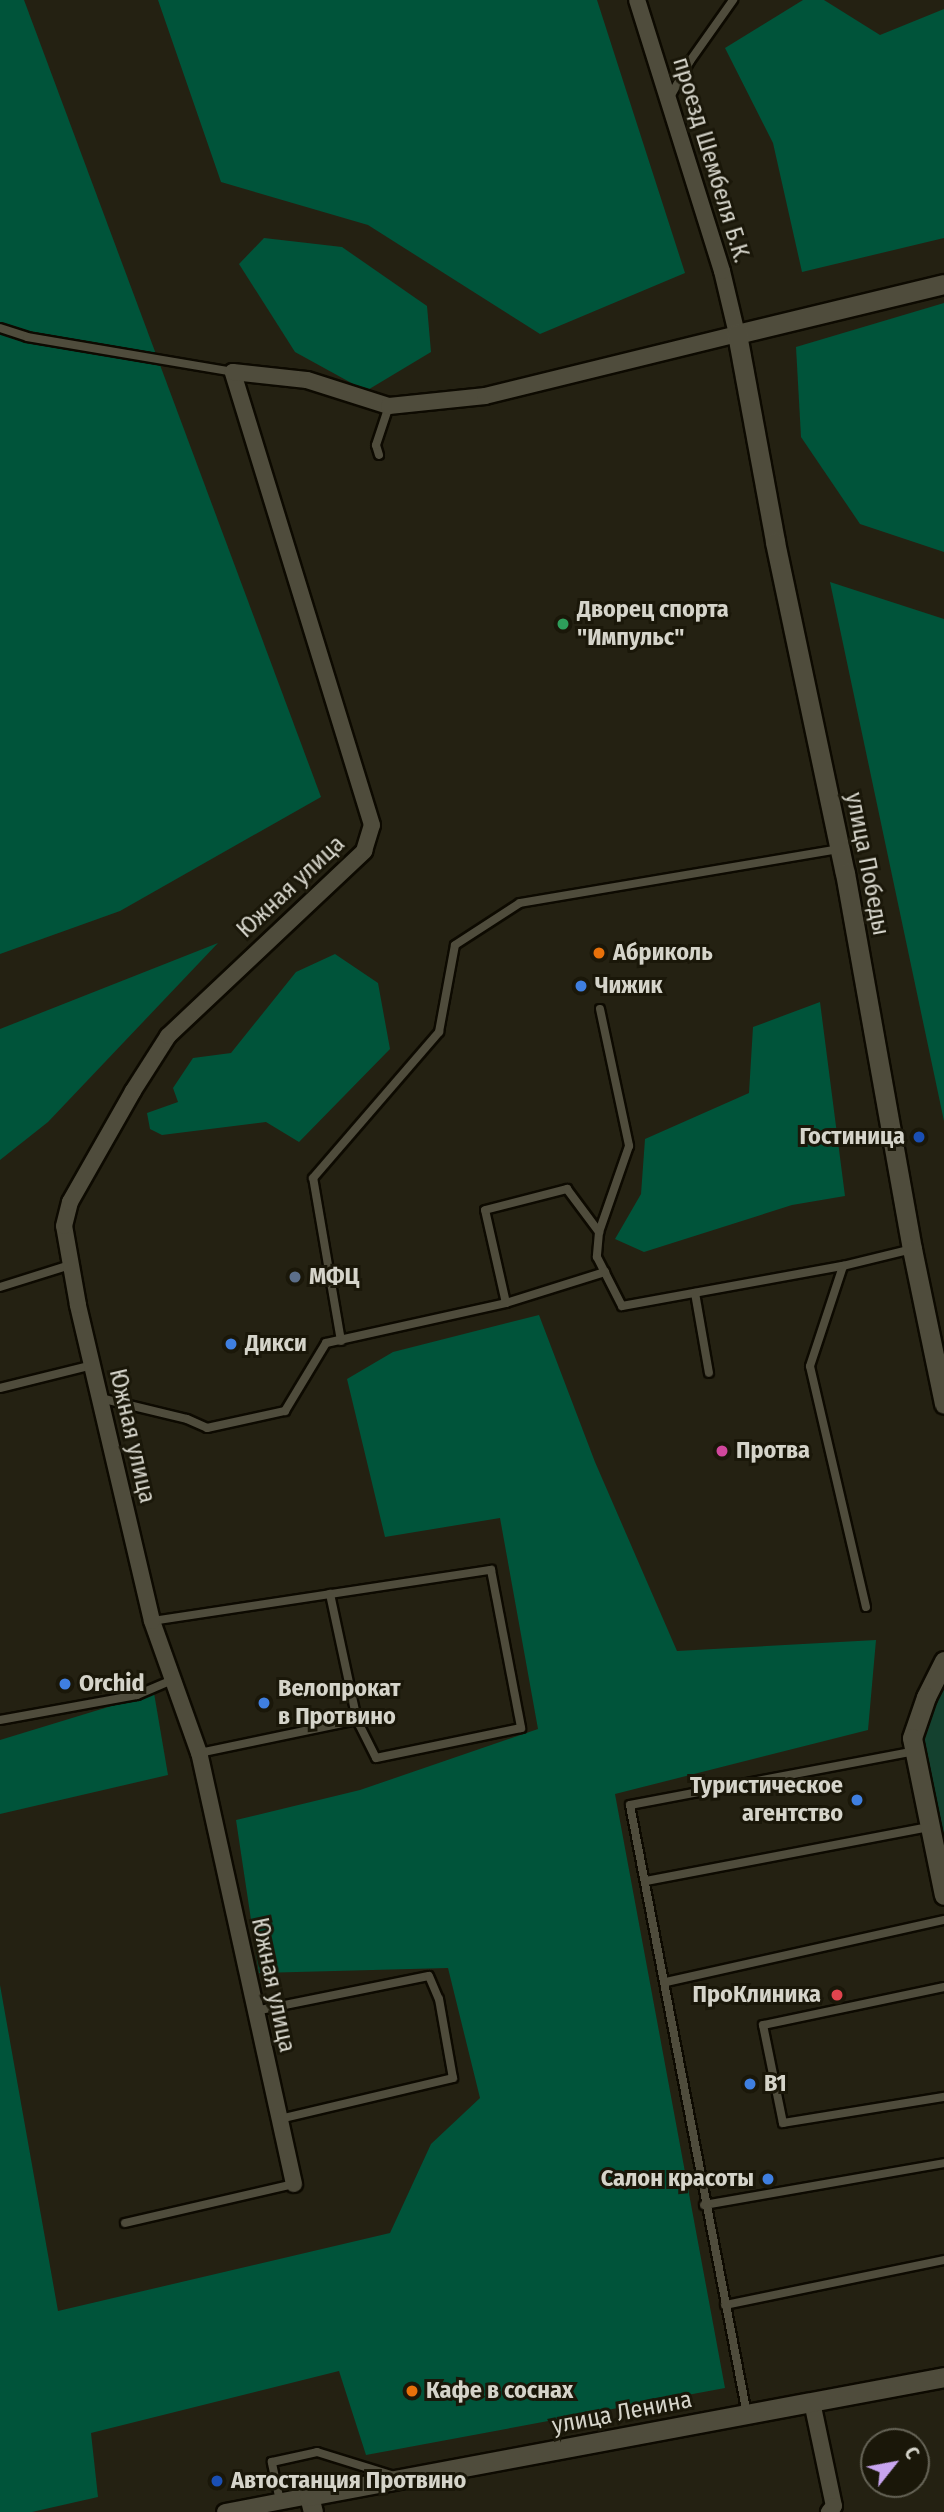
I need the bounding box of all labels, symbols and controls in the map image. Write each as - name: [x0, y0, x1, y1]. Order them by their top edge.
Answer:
- street label: проезд Шембеля Б.К.: [666, 54, 756, 266]
- place label: Дворец спорта "Импульс": [577, 596, 729, 652]
- marker: Дворец спорта "Импульс": [555, 616, 571, 632]
- street label: улица Победы: [839, 790, 895, 938]
- street label: Южная улица: [231, 830, 351, 944]
- place label: Абриколь: [613, 939, 713, 967]
- marker: Абриколь: [591, 945, 607, 961]
- place label: Чижик: [595, 972, 663, 1000]
- marker: Чижик: [573, 978, 589, 994]
- place label: Гостиница: [799, 1123, 905, 1151]
- marker: Гостиница: [911, 1129, 927, 1145]
- place label: МФЦ: [309, 1263, 359, 1291]
- marker: МФЦ: [287, 1269, 303, 1285]
- place label: Дикси: [245, 1330, 307, 1358]
- marker: Дикси: [223, 1336, 239, 1352]
- street label: Южная улица: [103, 1366, 161, 1506]
- place label: Протва: [736, 1437, 810, 1465]
- marker: Протва: [714, 1443, 730, 1459]
- place label: Orchid: [79, 1670, 145, 1698]
- place label: Велопрокат в Протвино: [278, 1675, 400, 1731]
- marker: Orchid: [57, 1676, 73, 1692]
- marker: Велопрокат в Протвино: [256, 1695, 272, 1711]
- place label: Туристическое агентство: [690, 1772, 843, 1828]
- marker: Туристическое агентство: [849, 1792, 865, 1808]
- street label: Южная улица: [245, 1915, 301, 2055]
- place label: ПроКлиника: [693, 1981, 821, 2009]
- marker: ПроКлиника: [827, 1985, 847, 2005]
- place label: В1: [764, 2070, 787, 2098]
- marker: В1: [742, 2076, 758, 2092]
- place label: Салон красоты: [601, 2165, 754, 2193]
- marker: Салон красоты: [760, 2171, 776, 2187]
- place label: Кафе в соснах: [426, 2377, 573, 2405]
- marker: Кафе в соснах: [404, 2383, 420, 2399]
- street label: улица Ленина: [550, 2385, 694, 2441]
- north arrow: [860, 2428, 930, 2498]
- text: С: [899, 2443, 924, 2463]
- place label: Автостанция Протвино: [231, 2467, 466, 2495]
- marker: Автостанция Протвино: [209, 2473, 225, 2489]

